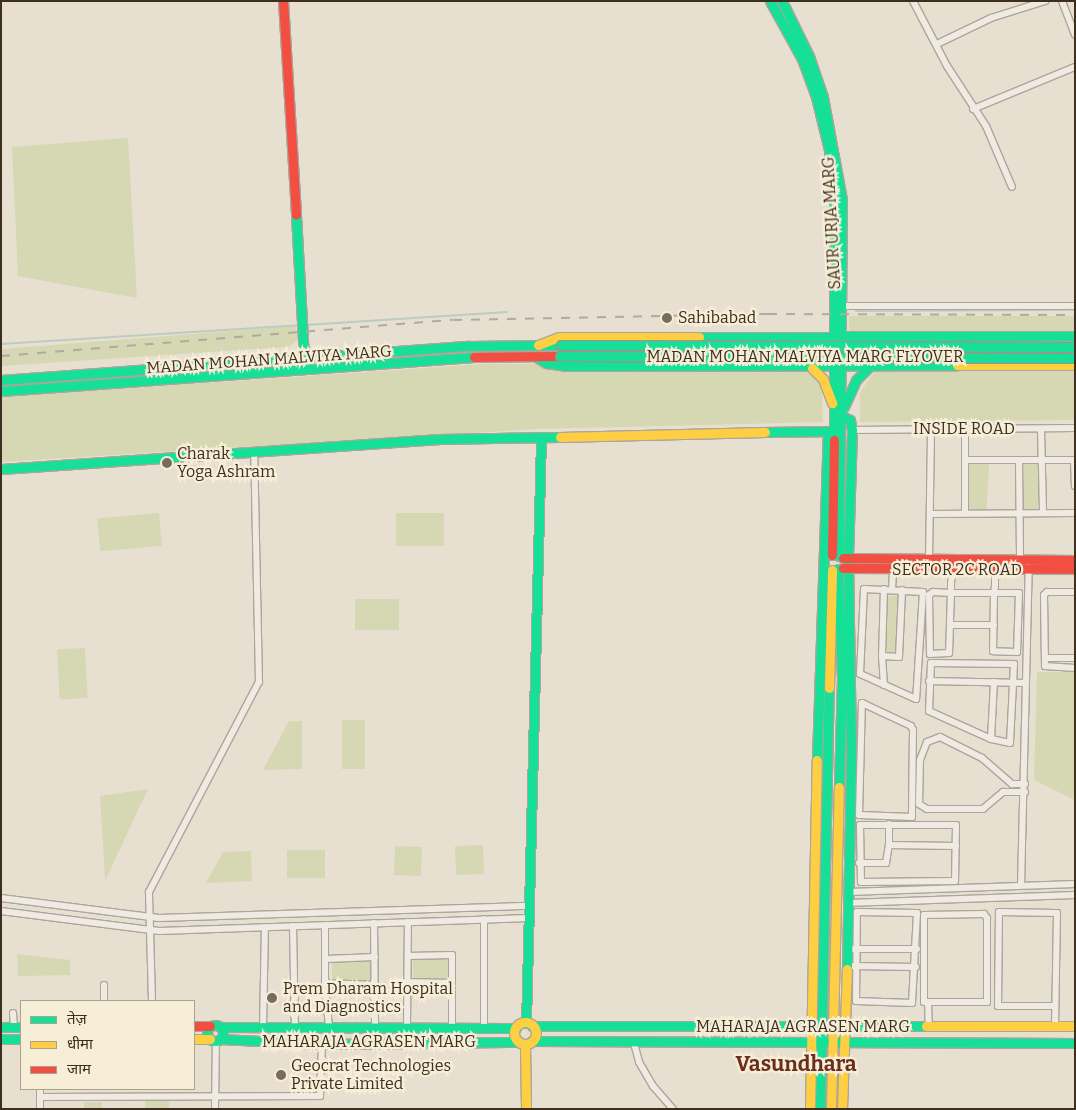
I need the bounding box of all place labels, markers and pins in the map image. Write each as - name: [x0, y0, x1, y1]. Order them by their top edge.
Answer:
- place label: Sahibabad: [678, 308, 756, 328]
- marker: Sahibabad: [660, 311, 674, 325]
- place label: Charak Yoga Ashram: [177, 444, 275, 482]
- marker: Charak Yoga Ashram: [161, 457, 173, 469]
- place label: Prem Dharam Hospital and Diagnostics: [283, 979, 453, 1017]
- marker: Prem Dharam Hospital and Diagnostics: [265, 991, 279, 1005]
- place label: Geocrat Technologies Private Limited: [291, 1056, 451, 1094]
- marker: Geocrat Technologies Private Limited: [275, 1069, 287, 1081]

